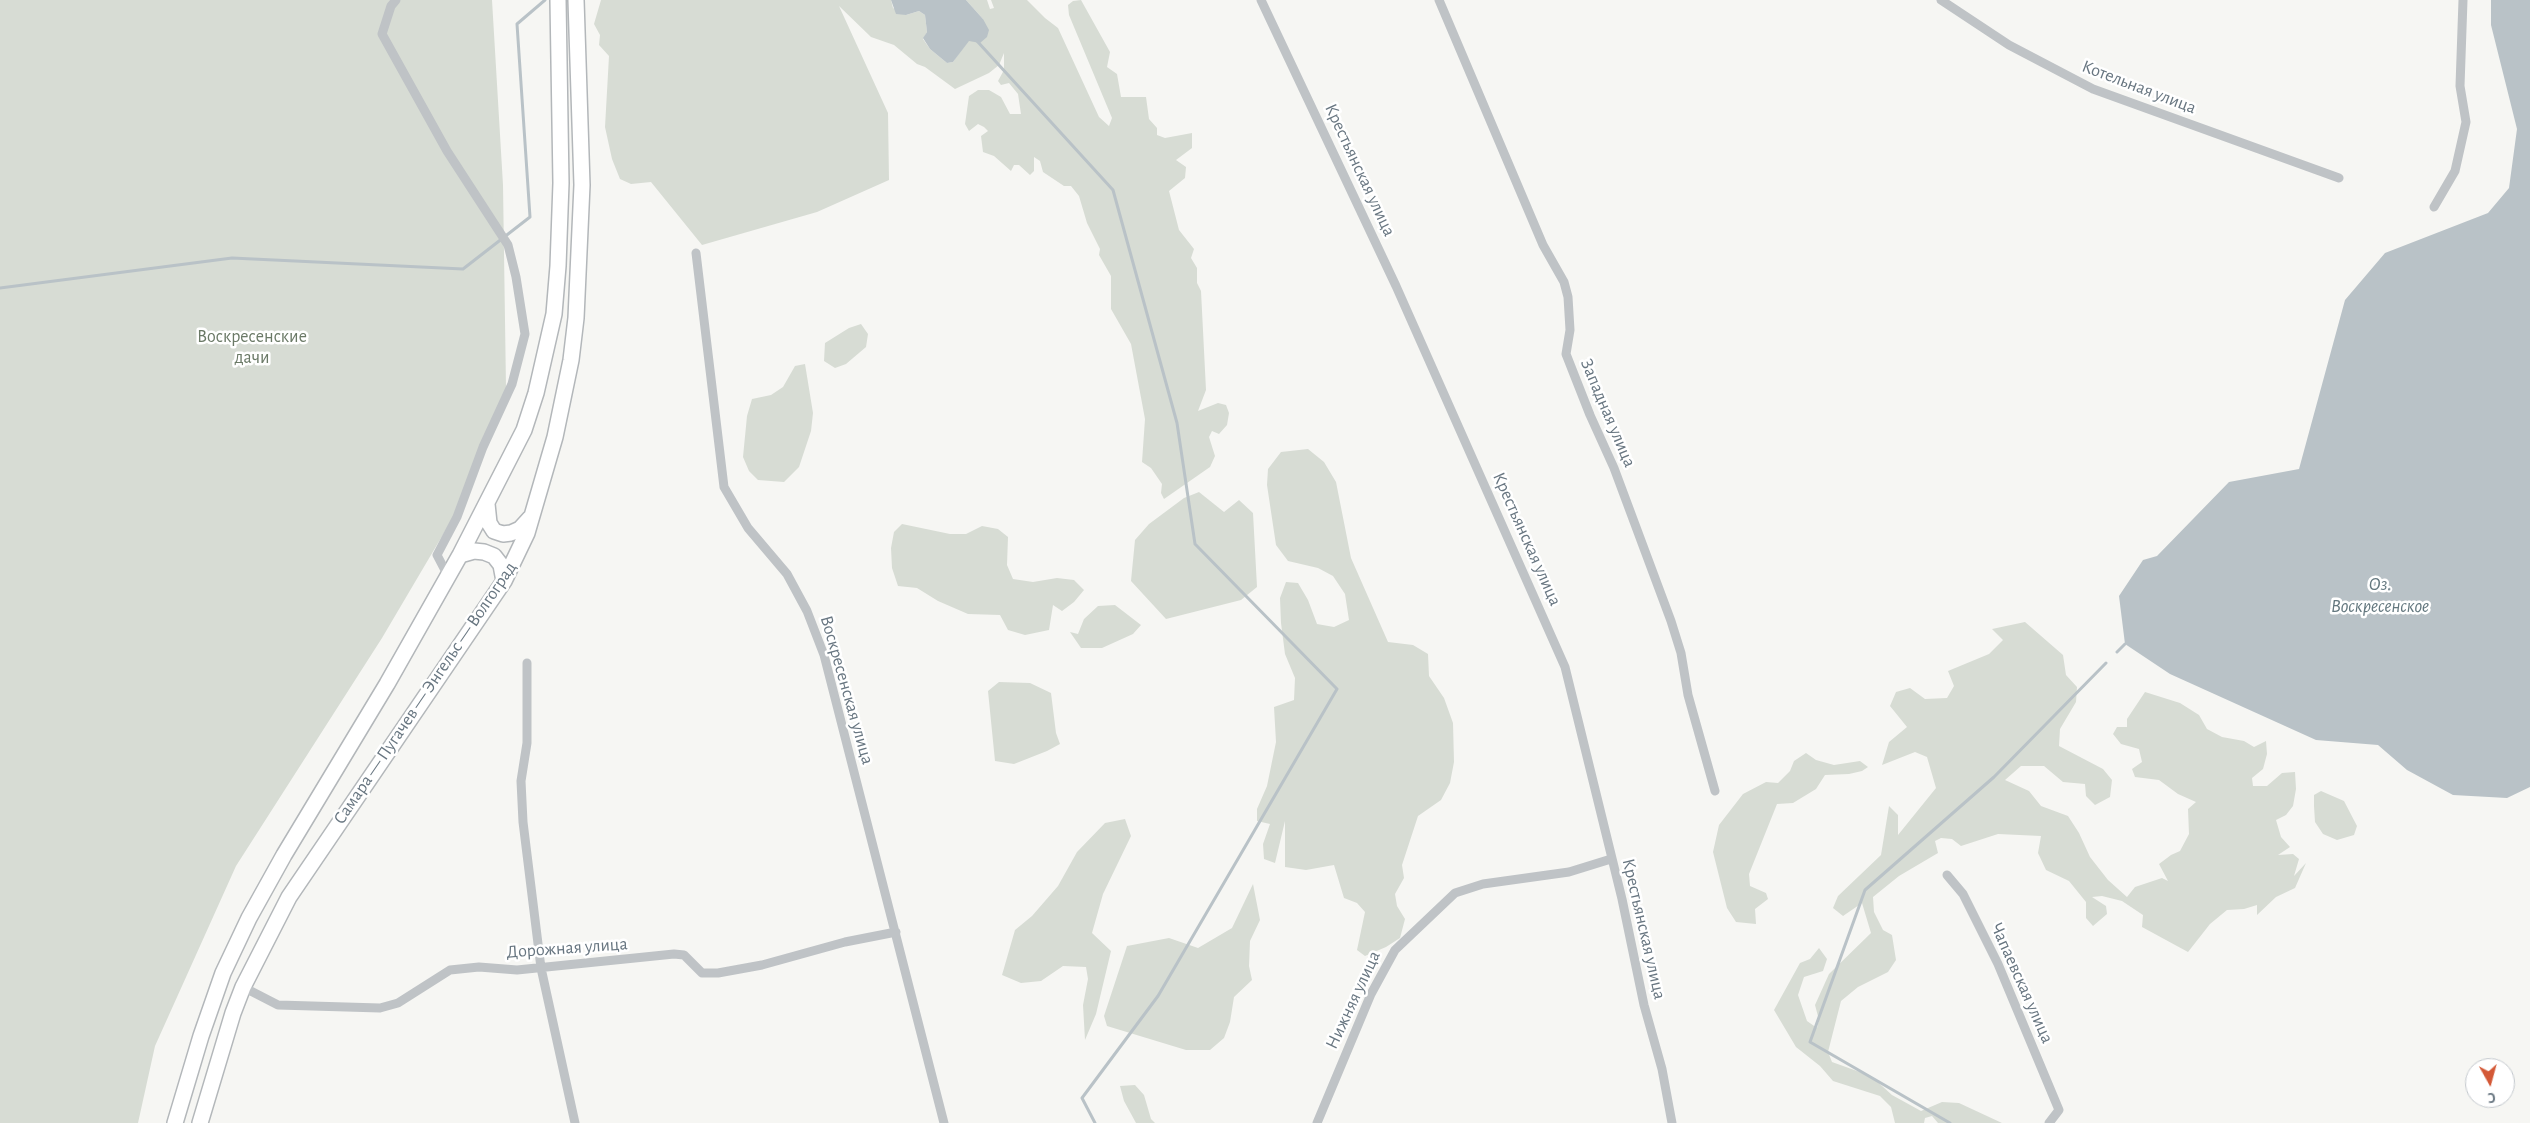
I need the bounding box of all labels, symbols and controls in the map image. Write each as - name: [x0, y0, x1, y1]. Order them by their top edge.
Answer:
- street label: Котельная улица: [2079, 55, 2199, 119]
- street label: Крестьянская улица: [1320, 100, 1400, 240]
- park label: Воскресенские дачи: [197, 326, 307, 368]
- street label: Западная улица: [1575, 356, 1641, 470]
- street label: Крестьянская улица: [1488, 469, 1566, 609]
- street label: Самара — Пугачев — Энгельс — Волгоград: [329, 558, 521, 828]
- water label: Оз. Воскресенское: [2331, 573, 2429, 617]
- street label: Воскресенская улица: [815, 613, 879, 767]
- street label: Крестьянская улица: [1617, 856, 1671, 1002]
- street label: Чапаевская улица: [1986, 919, 2058, 1047]
- street label: Дорожная улица: [506, 933, 628, 963]
- street label: Нижняя улица: [1321, 948, 1385, 1052]
- north arrow: [2465, 1058, 2515, 1108]
- text: С: [2487, 1089, 2496, 1104]

